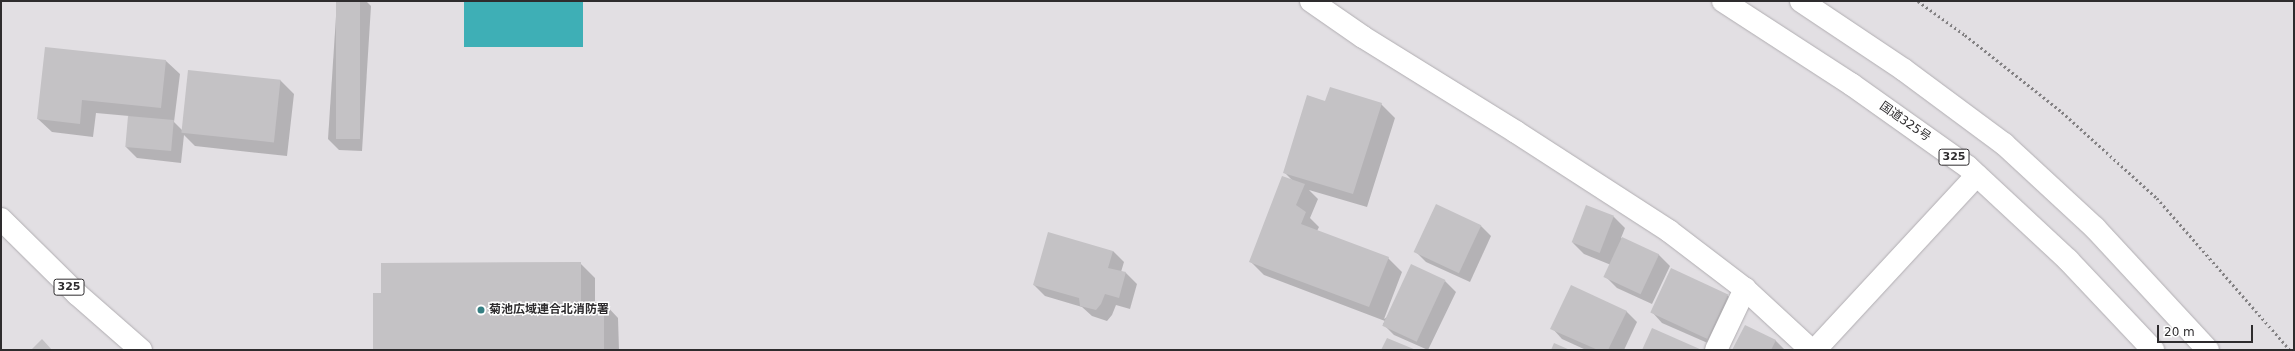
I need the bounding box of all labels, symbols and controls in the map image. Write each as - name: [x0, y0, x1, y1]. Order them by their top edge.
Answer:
- street label: 国道325号: [1877, 99, 1933, 145]
- road number: 325: [1938, 148, 1970, 166]
- road number: 325: [53, 278, 85, 296]
- place label: 菊池広域連合北消防署: [489, 303, 609, 317]
- marker: 菊池広域連合北消防署: [476, 305, 486, 315]
- scale bar: [2159, 317, 2255, 343]
- text: 20 m: [2164, 325, 2195, 339]

